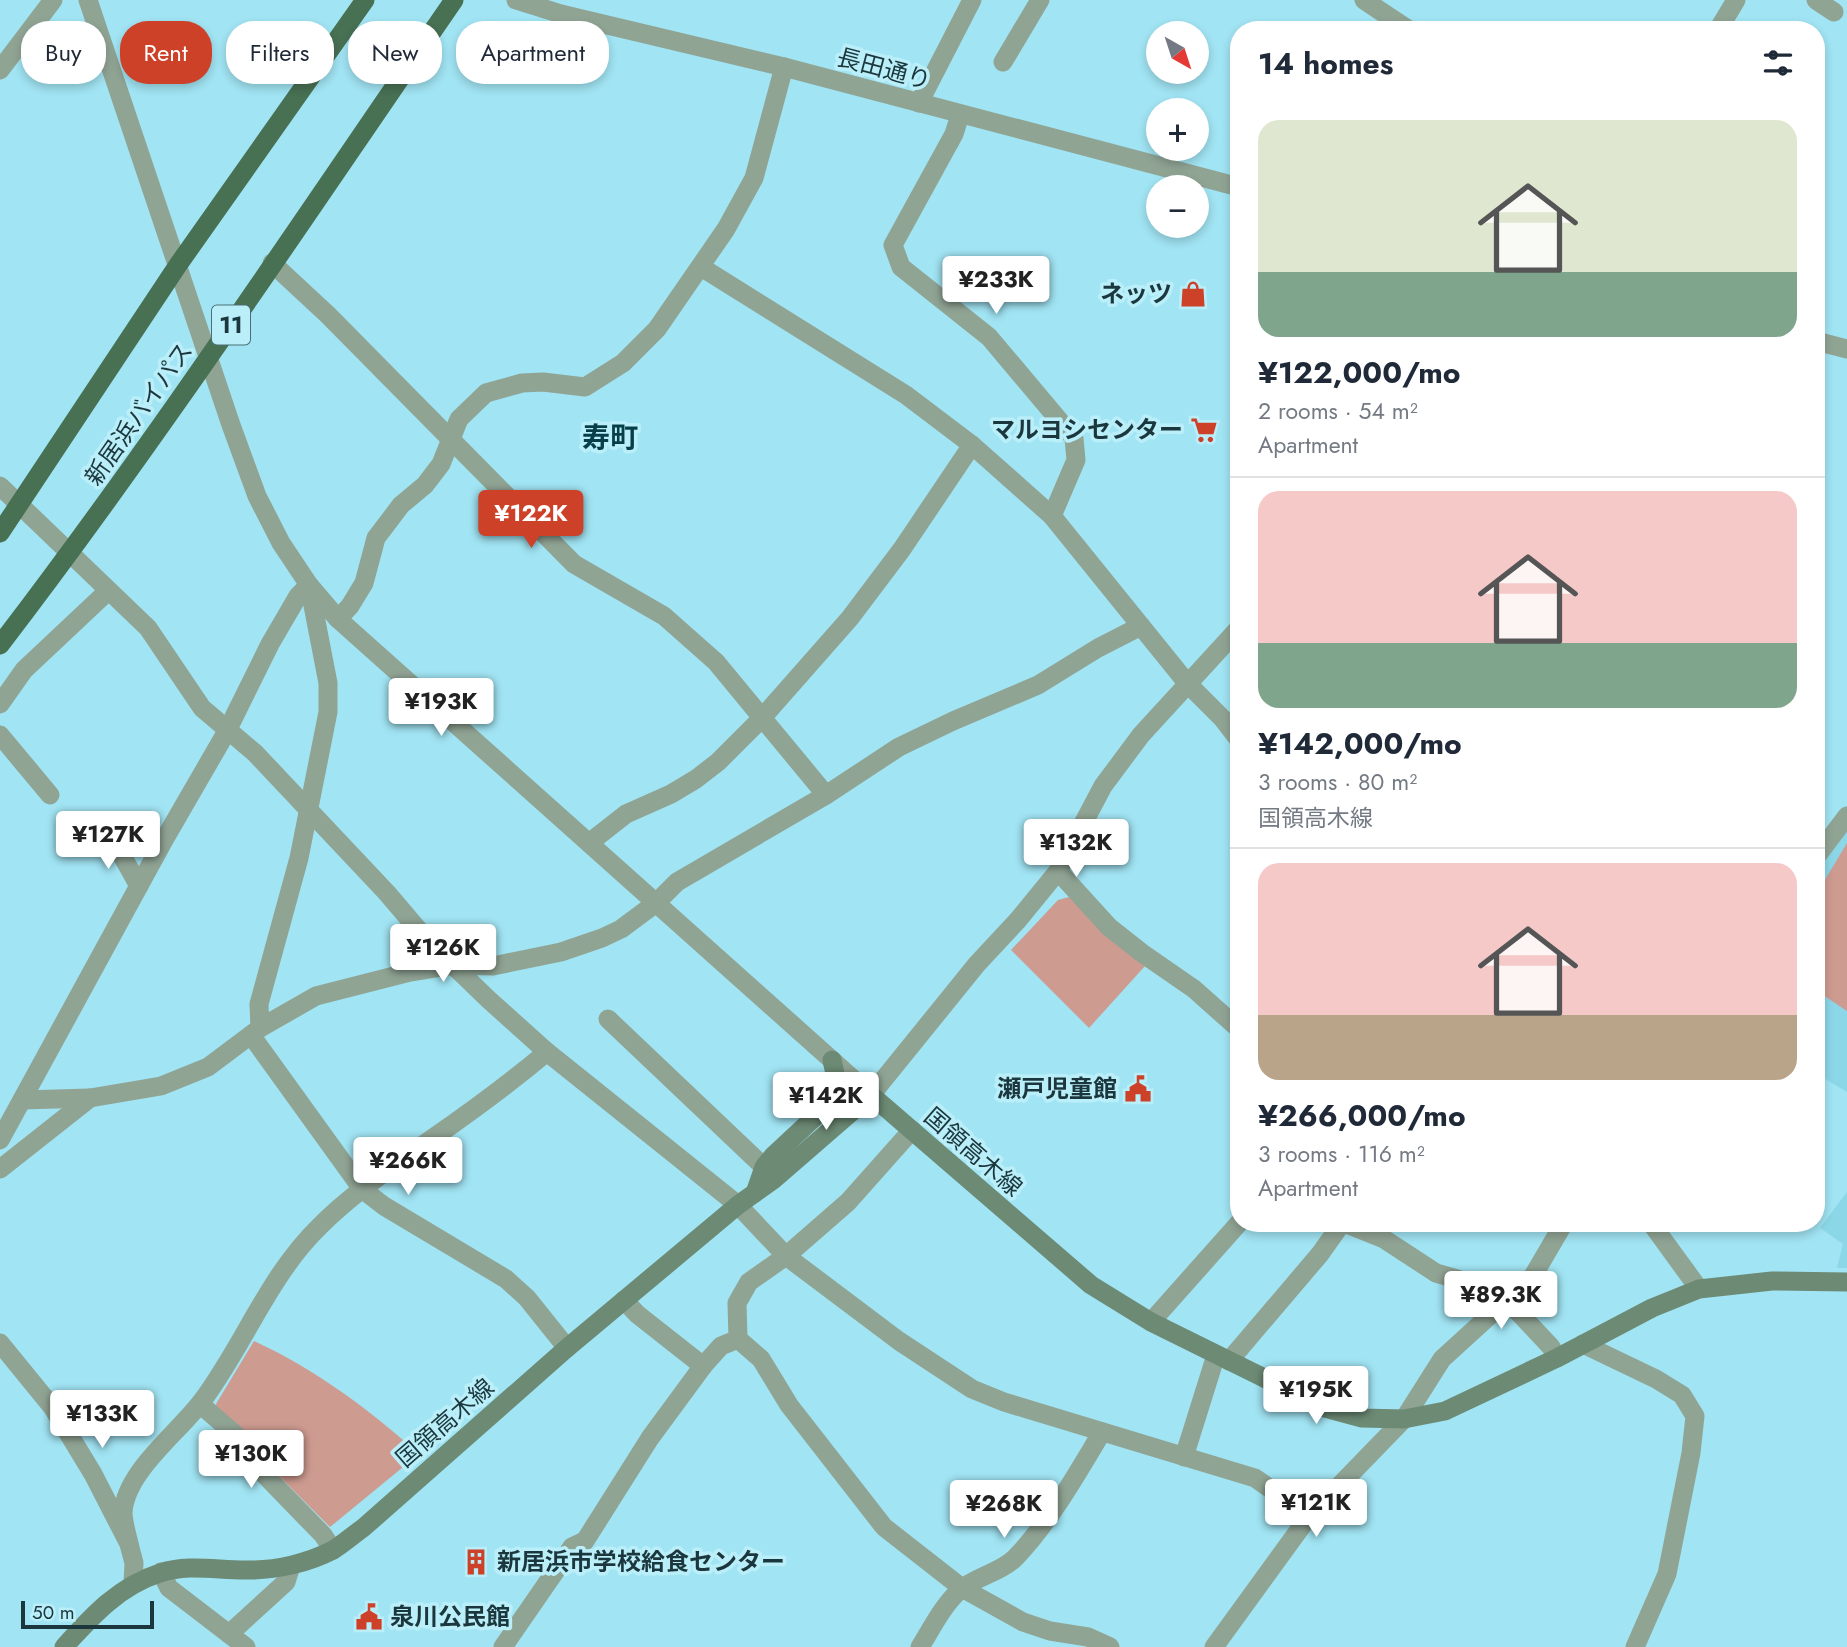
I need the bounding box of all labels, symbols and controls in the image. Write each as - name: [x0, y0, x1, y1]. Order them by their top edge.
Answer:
- chip: Buy: [21, 21, 106, 84]
- chip: Rent: [120, 21, 212, 84]
- chip: Filters: [226, 21, 334, 84]
- chip: New: [348, 21, 442, 84]
- chip: Apartment: [456, 21, 609, 84]
- north arrow: [1146, 21, 1209, 84]
- map controls: [1146, 21, 1209, 238]
- street label: 長田通り: [833, 39, 935, 98]
- text: 14 homes: [1258, 42, 1393, 85]
- icon: filters: [1759, 44, 1797, 82]
- button: +: [1146, 98, 1209, 161]
- icon: home: [1465, 165, 1591, 291]
- button: −: [1146, 175, 1209, 238]
- pin: ¥233K: [947, 256, 1045, 316]
- text: ¥233K: [958, 262, 1034, 296]
- place label: ネッツ: [1100, 276, 1172, 311]
- shop icon: ネッツ: [1178, 279, 1208, 309]
- road number: 11: [212, 306, 250, 344]
- street label: 新居浜バイパス: [76, 335, 201, 492]
- text: ¥122,000/mo: [1258, 351, 1460, 394]
- text: 2 rooms · 54 m²: [1258, 394, 1418, 428]
- place label: マルヨシセンター: [991, 412, 1183, 447]
- supermarket icon: マルヨシセンター: [1189, 415, 1219, 445]
- district label: 寿町: [582, 417, 638, 458]
- text: Apartment: [1258, 428, 1358, 462]
- pin: ¥122K: [482, 490, 580, 550]
- text: ¥122K: [494, 496, 568, 530]
- icon: home: [1465, 536, 1591, 662]
- pin: ¥193K: [392, 678, 490, 738]
- text: ¥193K: [405, 684, 477, 718]
- text: ¥142,000/mo: [1258, 722, 1462, 765]
- text: 3 rooms · 80 m²: [1258, 765, 1417, 799]
- text: 国領高木線: [1258, 801, 1373, 835]
- pin: ¥127K: [59, 812, 157, 871]
- text: ¥127K: [72, 817, 144, 851]
- pin: ¥132K: [1027, 820, 1125, 879]
- text: ¥132K: [1040, 825, 1112, 859]
- icon: home: [1465, 908, 1591, 1034]
- pin: ¥126K: [394, 925, 492, 984]
- text: ¥126K: [406, 930, 480, 964]
- place label: 瀬戸児童館: [997, 1071, 1117, 1106]
- pin: ¥142K: [777, 1072, 875, 1132]
- public building icon: 瀬戸児童館: [1123, 1074, 1153, 1104]
- text: ¥142K: [789, 1078, 863, 1112]
- text: ¥266,000/mo: [1258, 1094, 1466, 1137]
- street label: 国領高木線: [917, 1099, 1030, 1204]
- text: 3 rooms · 116 m²: [1258, 1137, 1425, 1171]
- pin: ¥266K: [359, 1138, 457, 1197]
- text: ¥266K: [369, 1143, 447, 1177]
- text: Apartment: [1258, 1171, 1358, 1205]
- pin: ¥89.3K: [1444, 1272, 1558, 1331]
- text: ¥89.3K: [1460, 1277, 1542, 1311]
- pin: ¥195K: [1267, 1366, 1365, 1426]
- street label: 国領高木線: [388, 1370, 501, 1475]
- text: ¥195K: [1279, 1372, 1353, 1406]
- pin: ¥133K: [53, 1390, 151, 1450]
- text: ¥133K: [66, 1396, 138, 1430]
- pin: ¥130K: [202, 1430, 300, 1490]
- text: ¥130K: [215, 1436, 287, 1470]
- pin: ¥268K: [955, 1480, 1053, 1540]
- pin: ¥121K: [1267, 1480, 1365, 1539]
- text: ¥121K: [1281, 1485, 1351, 1519]
- text: ¥268K: [966, 1486, 1042, 1520]
- place label: 新居浜市学校給食センター: [497, 1544, 785, 1579]
- building icon: 新居浜市学校給食センター: [461, 1547, 491, 1577]
- scale bar: [21, 1598, 154, 1630]
- text: 50 m: [32, 1599, 75, 1626]
- place label: 泉川公民館: [390, 1599, 510, 1634]
- public building icon: 泉川公民館: [354, 1602, 384, 1632]

